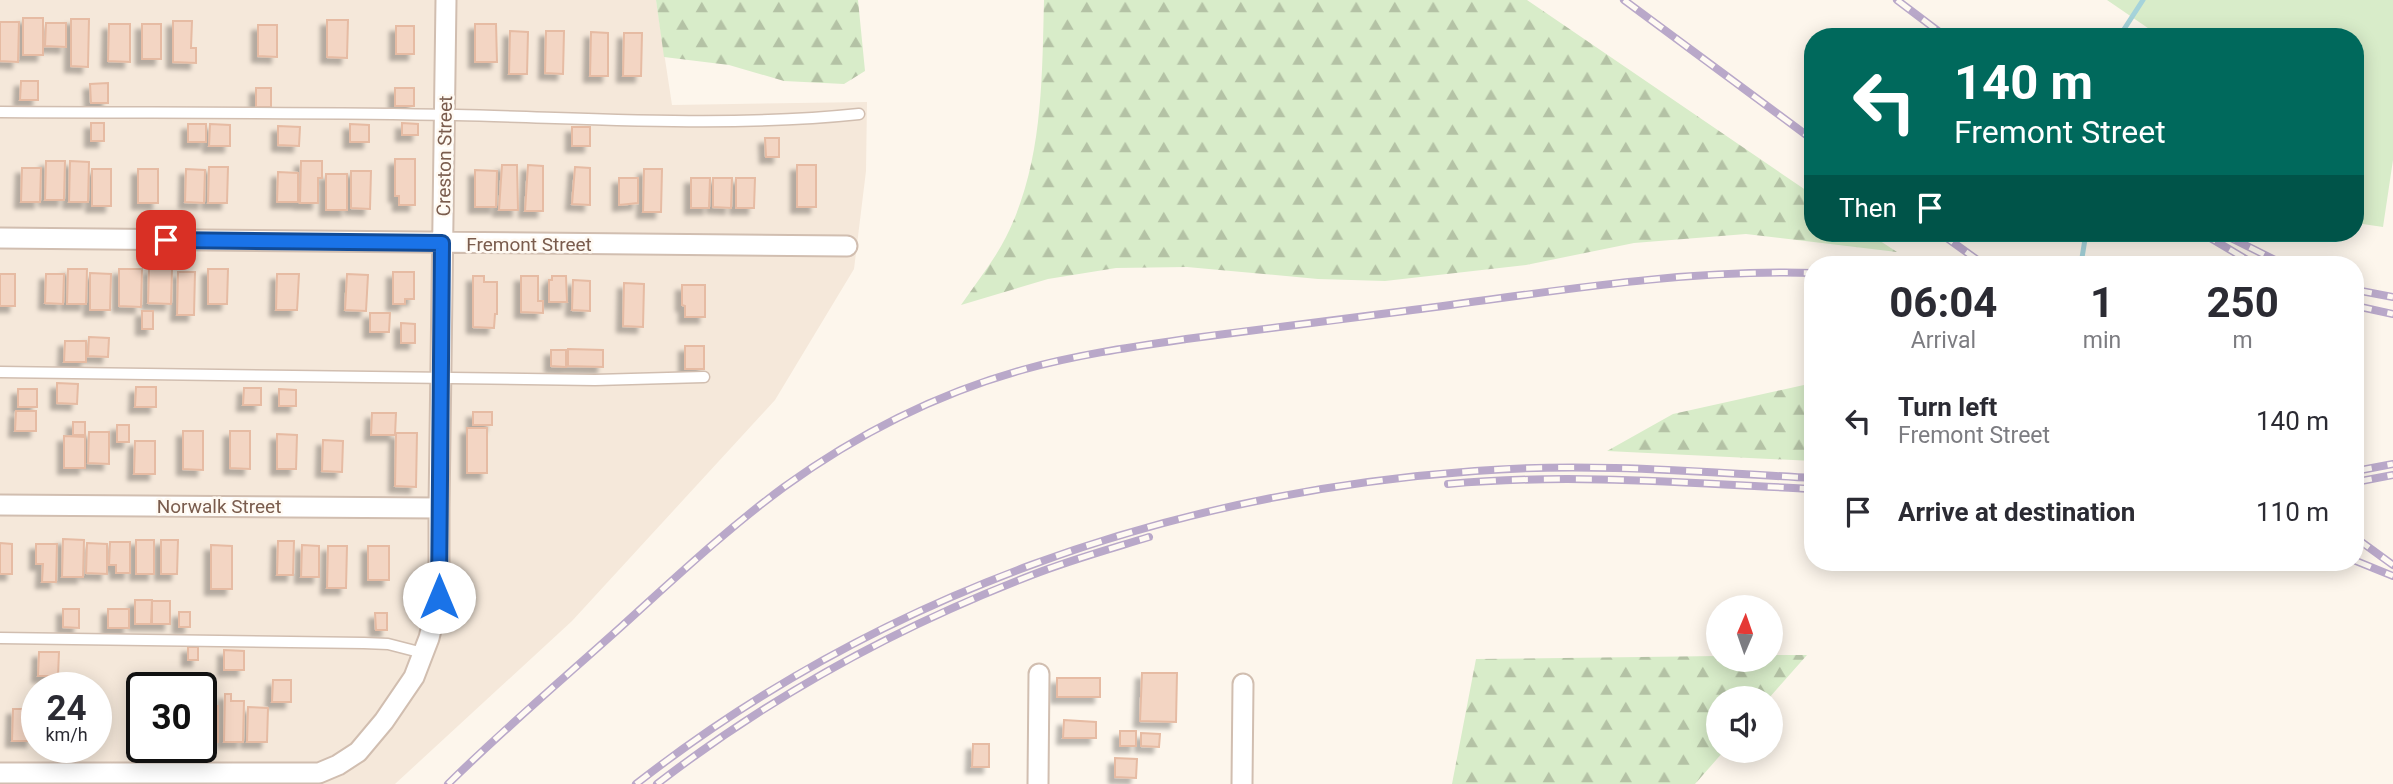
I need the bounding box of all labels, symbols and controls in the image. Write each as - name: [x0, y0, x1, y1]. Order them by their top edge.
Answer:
- text: 140 m: [1954, 54, 2093, 111]
- icon: left: [1839, 56, 1930, 147]
- street label: Creston Street: [432, 95, 457, 217]
- text: Fremont Street: [1954, 113, 2166, 151]
- icon: arrive: [1911, 189, 1949, 227]
- text: Then: [1839, 193, 1897, 223]
- pin: [136, 210, 196, 270]
- icon: arrive: [147, 221, 185, 259]
- street label: Fremont Street: [466, 233, 592, 256]
- text: 06:04: [1889, 278, 1997, 327]
- text: 1: [2090, 278, 2114, 327]
- text: 250: [2206, 278, 2279, 327]
- text: Arrival: [1911, 327, 1976, 354]
- text: min: [2083, 327, 2121, 354]
- text: m: [2233, 327, 2253, 354]
- text: Turn left: [1898, 392, 1997, 422]
- icon: left: [1839, 402, 1877, 440]
- text: 140 m: [2256, 406, 2329, 436]
- text: Fremont Street: [1898, 422, 2050, 449]
- icon: arrive: [1839, 493, 1877, 531]
- street label: Norwalk Street: [157, 495, 281, 518]
- text: Arrive at destination: [1898, 497, 2135, 527]
- text: 110 m: [2256, 497, 2329, 527]
- position arrow: [402, 560, 476, 634]
- north arrow: [1706, 595, 1783, 672]
- map controls: [1706, 595, 1783, 763]
- speed limit sign: 30: [126, 672, 217, 763]
- button: sound: [1706, 686, 1783, 763]
- text: 24: [46, 688, 87, 729]
- text: km/h: [45, 724, 88, 745]

